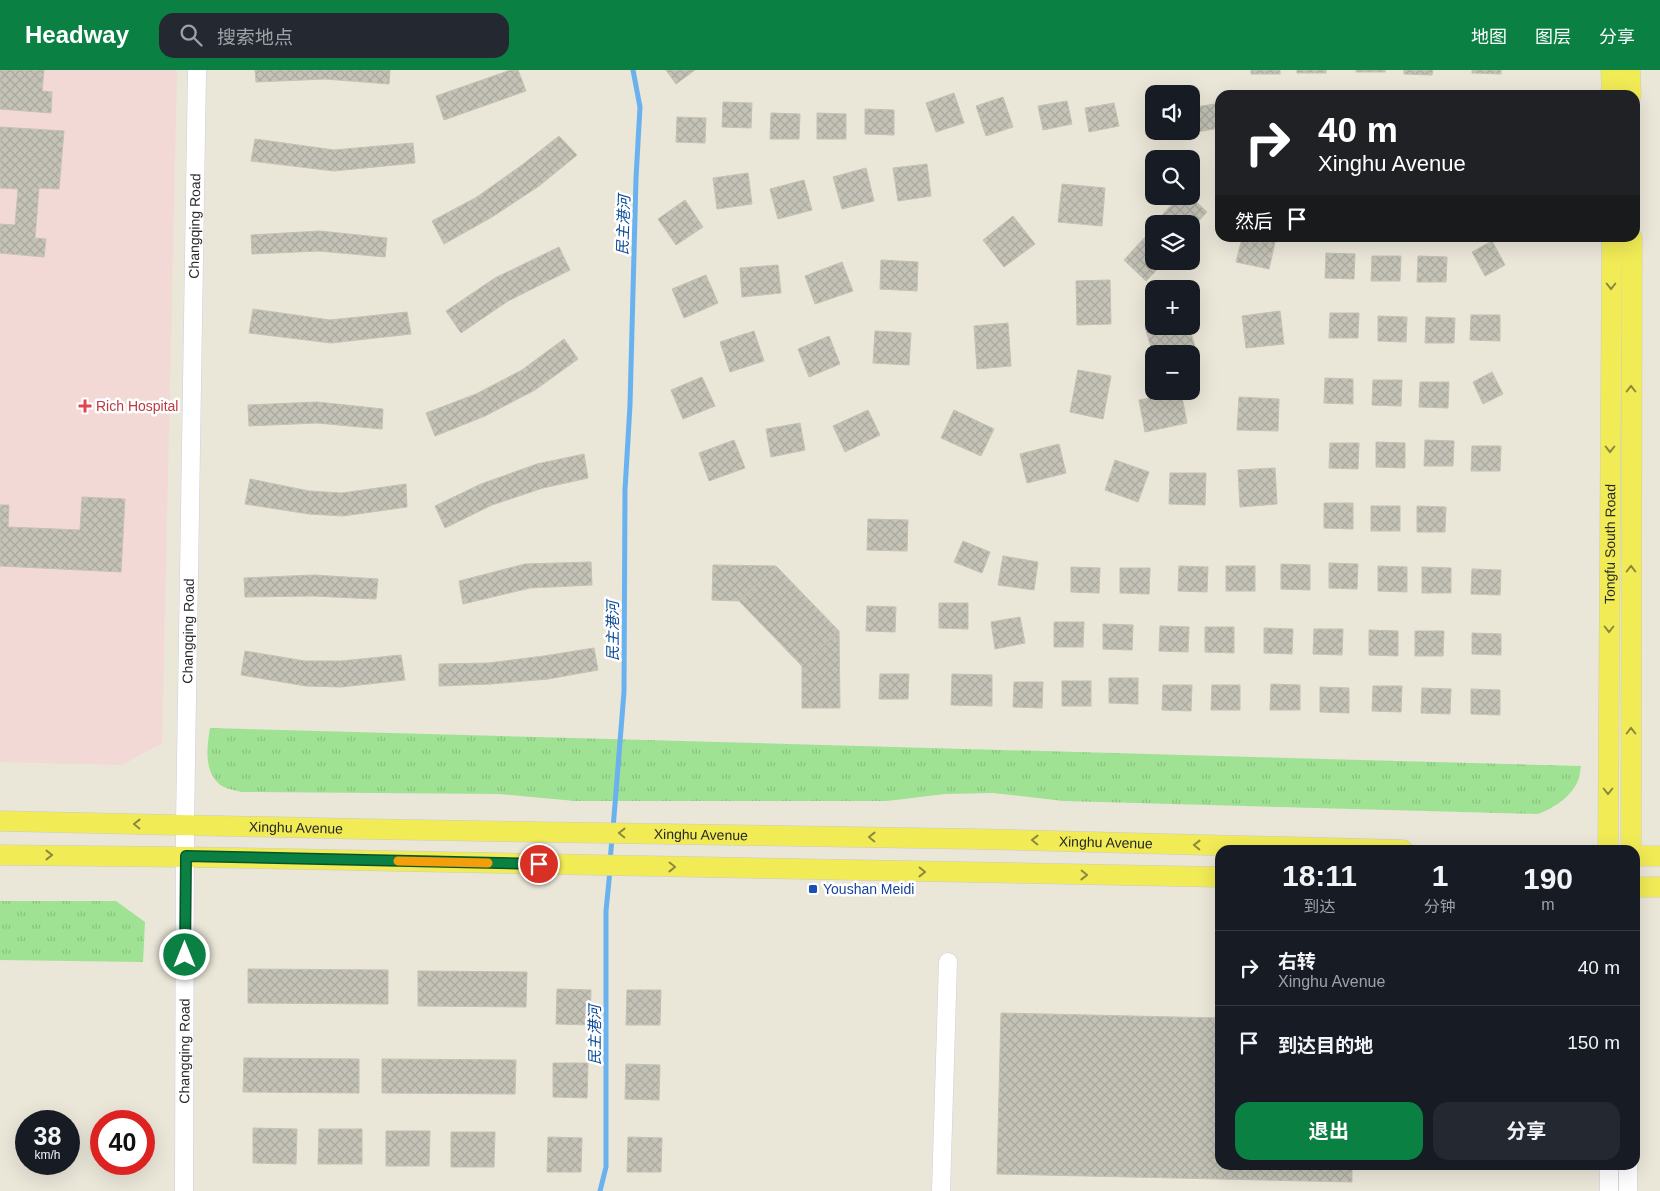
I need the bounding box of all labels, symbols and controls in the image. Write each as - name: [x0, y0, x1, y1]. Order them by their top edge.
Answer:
- search box: [159, 13, 509, 58]
- text: Headway: [25, 21, 129, 48]
- icon: search: [177, 21, 205, 49]
- text: 搜索地点: [217, 27, 293, 48]
- text: 地图: [1471, 27, 1507, 47]
- text: 图层: [1535, 27, 1571, 47]
- text: 分享: [1599, 27, 1635, 47]
- map controls: [1145, 85, 1200, 400]
- button: sound: [1145, 85, 1200, 140]
- icon: right: [1235, 110, 1300, 175]
- text: 40 m: [1318, 110, 1398, 149]
- button: search: [1145, 150, 1200, 205]
- text: Xinghu Avenue: [1318, 151, 1466, 176]
- street label: Changqing Road: [186, 173, 203, 279]
- water label: 民主港河: [613, 192, 633, 255]
- icon: arrive: [1283, 205, 1311, 233]
- text: 然后: [1235, 211, 1273, 232]
- button: layers: [1145, 215, 1200, 270]
- button: +: [1145, 280, 1200, 335]
- one-way arrow: [1606, 282, 1616, 290]
- button: −: [1145, 345, 1200, 400]
- one-way arrow: [1626, 385, 1636, 392]
- place label: Rich Hospital: [96, 398, 178, 414]
- marker: Rich Hospital: [78, 399, 92, 413]
- one-way arrow: [1605, 445, 1615, 453]
- street label: Tongfu South Road: [1602, 484, 1618, 604]
- one-way arrow: [1626, 565, 1636, 572]
- street label: Changqing Road: [179, 578, 197, 684]
- water label: 民主港河: [604, 598, 621, 661]
- one-way arrow: [1604, 625, 1614, 633]
- one-way arrow: [1626, 727, 1636, 735]
- one-way arrow: [1603, 788, 1613, 795]
- one-way arrow: [132, 819, 140, 829]
- street label: Xinghu Avenue: [249, 819, 343, 837]
- street label: Xinghu Avenue: [654, 826, 748, 843]
- one-way arrow: [618, 828, 626, 839]
- one-way arrow: [868, 832, 876, 842]
- street label: Xinghu Avenue: [1059, 833, 1153, 852]
- one-way arrow: [1030, 835, 1038, 846]
- one-way arrow: [1193, 839, 1201, 850]
- pin: [518, 843, 560, 885]
- one-way arrow: [45, 850, 53, 861]
- icon: arrive: [525, 850, 553, 878]
- text: 18:11: [1282, 859, 1357, 892]
- text: 1: [1432, 859, 1448, 892]
- one-way arrow: [668, 862, 676, 872]
- text: 190: [1523, 862, 1573, 895]
- one-way arrow: [918, 867, 926, 877]
- one-way arrow: [1080, 870, 1088, 880]
- place label: Youshan Meidi: [823, 881, 914, 897]
- marker: Youshan Meidi: [807, 883, 819, 895]
- text: m: [1541, 896, 1555, 913]
- text: 到达: [1303, 898, 1336, 915]
- text: 分钟: [1424, 898, 1456, 915]
- position arrow: [158, 928, 210, 980]
- text: 右转: [1278, 951, 1316, 972]
- icon: right: [1235, 954, 1263, 982]
- text: 40 m: [1578, 957, 1620, 978]
- text: Xinghu Avenue: [1278, 973, 1385, 990]
- street label: Changqing Road: [176, 998, 193, 1104]
- water label: 民主港河: [586, 1002, 603, 1065]
- icon: arrive: [1235, 1029, 1263, 1057]
- text: 150 m: [1567, 1032, 1620, 1053]
- text: 到达目的地: [1278, 1035, 1373, 1056]
- button: 退出: [1235, 1102, 1423, 1160]
- button: 分享: [1433, 1102, 1620, 1160]
- speed limit sign: 40: [90, 1110, 155, 1175]
- text: 38: [34, 1122, 61, 1150]
- text: km/h: [34, 1148, 61, 1162]

